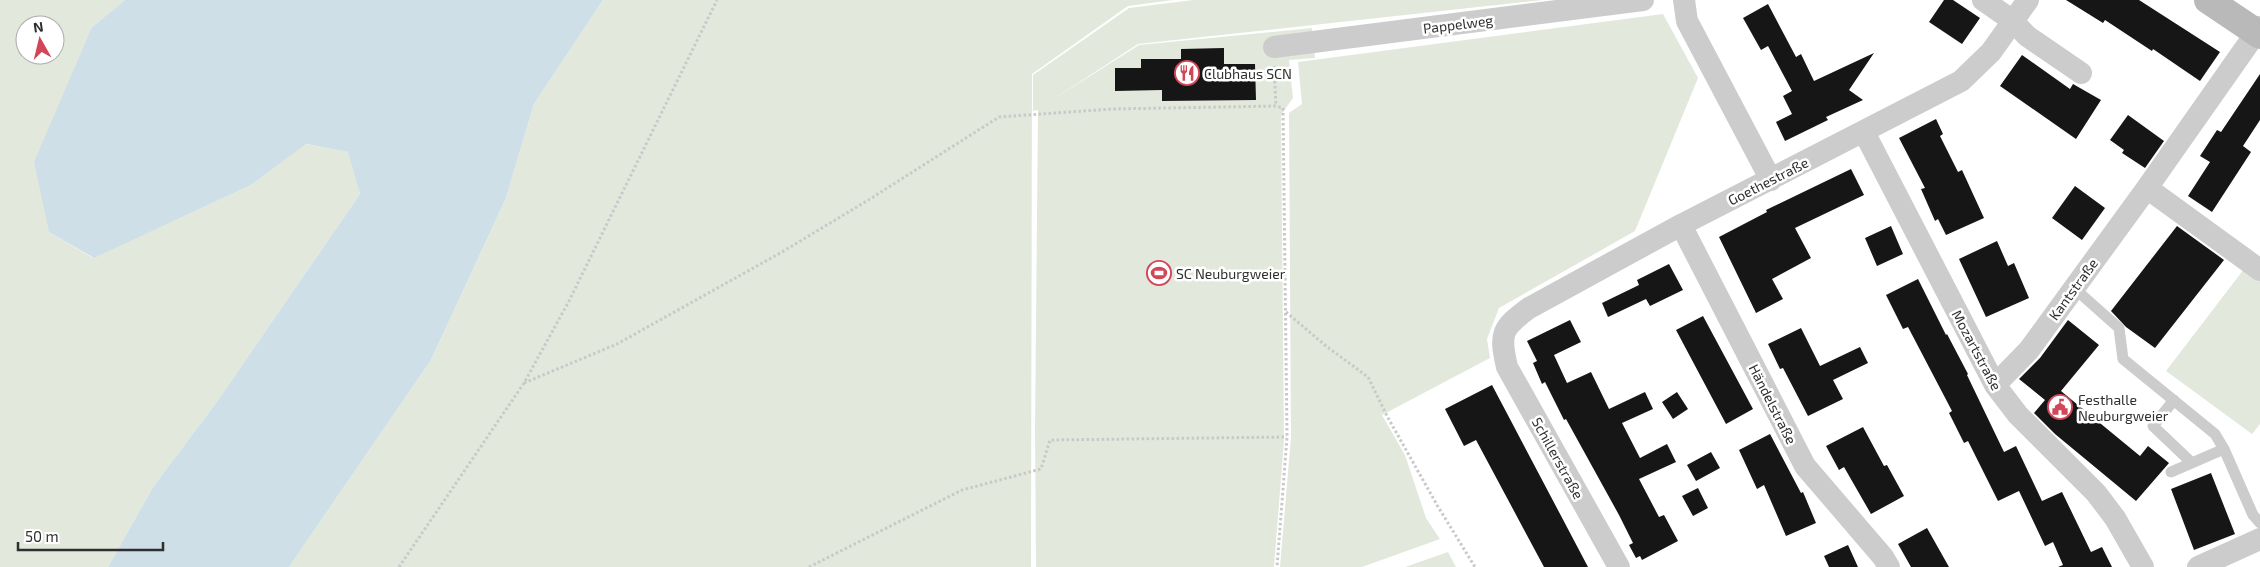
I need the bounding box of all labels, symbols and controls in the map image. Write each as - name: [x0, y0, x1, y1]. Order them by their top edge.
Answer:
- street label: Pappelweg: [1422, 11, 1494, 37]
- north arrow: [15, 15, 65, 65]
- text: N: [32, 18, 44, 36]
- restaurant icon: Clubhaus SCN: [1174, 60, 1200, 86]
- place label: Clubhaus SCN: [1204, 65, 1292, 82]
- street label: Goethestraße: [1725, 153, 1811, 209]
- street label: Kantstraße: [2045, 255, 2101, 323]
- sports icon: SC Neuburgweier: [1146, 260, 1172, 286]
- place label: SC Neuburgweier: [1176, 265, 1286, 282]
- street label: Mozartstraße: [1949, 307, 2005, 393]
- street label: Händelstraße: [1746, 361, 1800, 447]
- place label: Festhalle Neuburgweier: [2078, 391, 2169, 424]
- public building icon: Festhalle Neuburgweier: [2047, 394, 2073, 420]
- street label: Schillerstraße: [1529, 414, 1587, 502]
- scale bar: [18, 520, 162, 552]
- text: 50 m: [25, 527, 59, 545]

